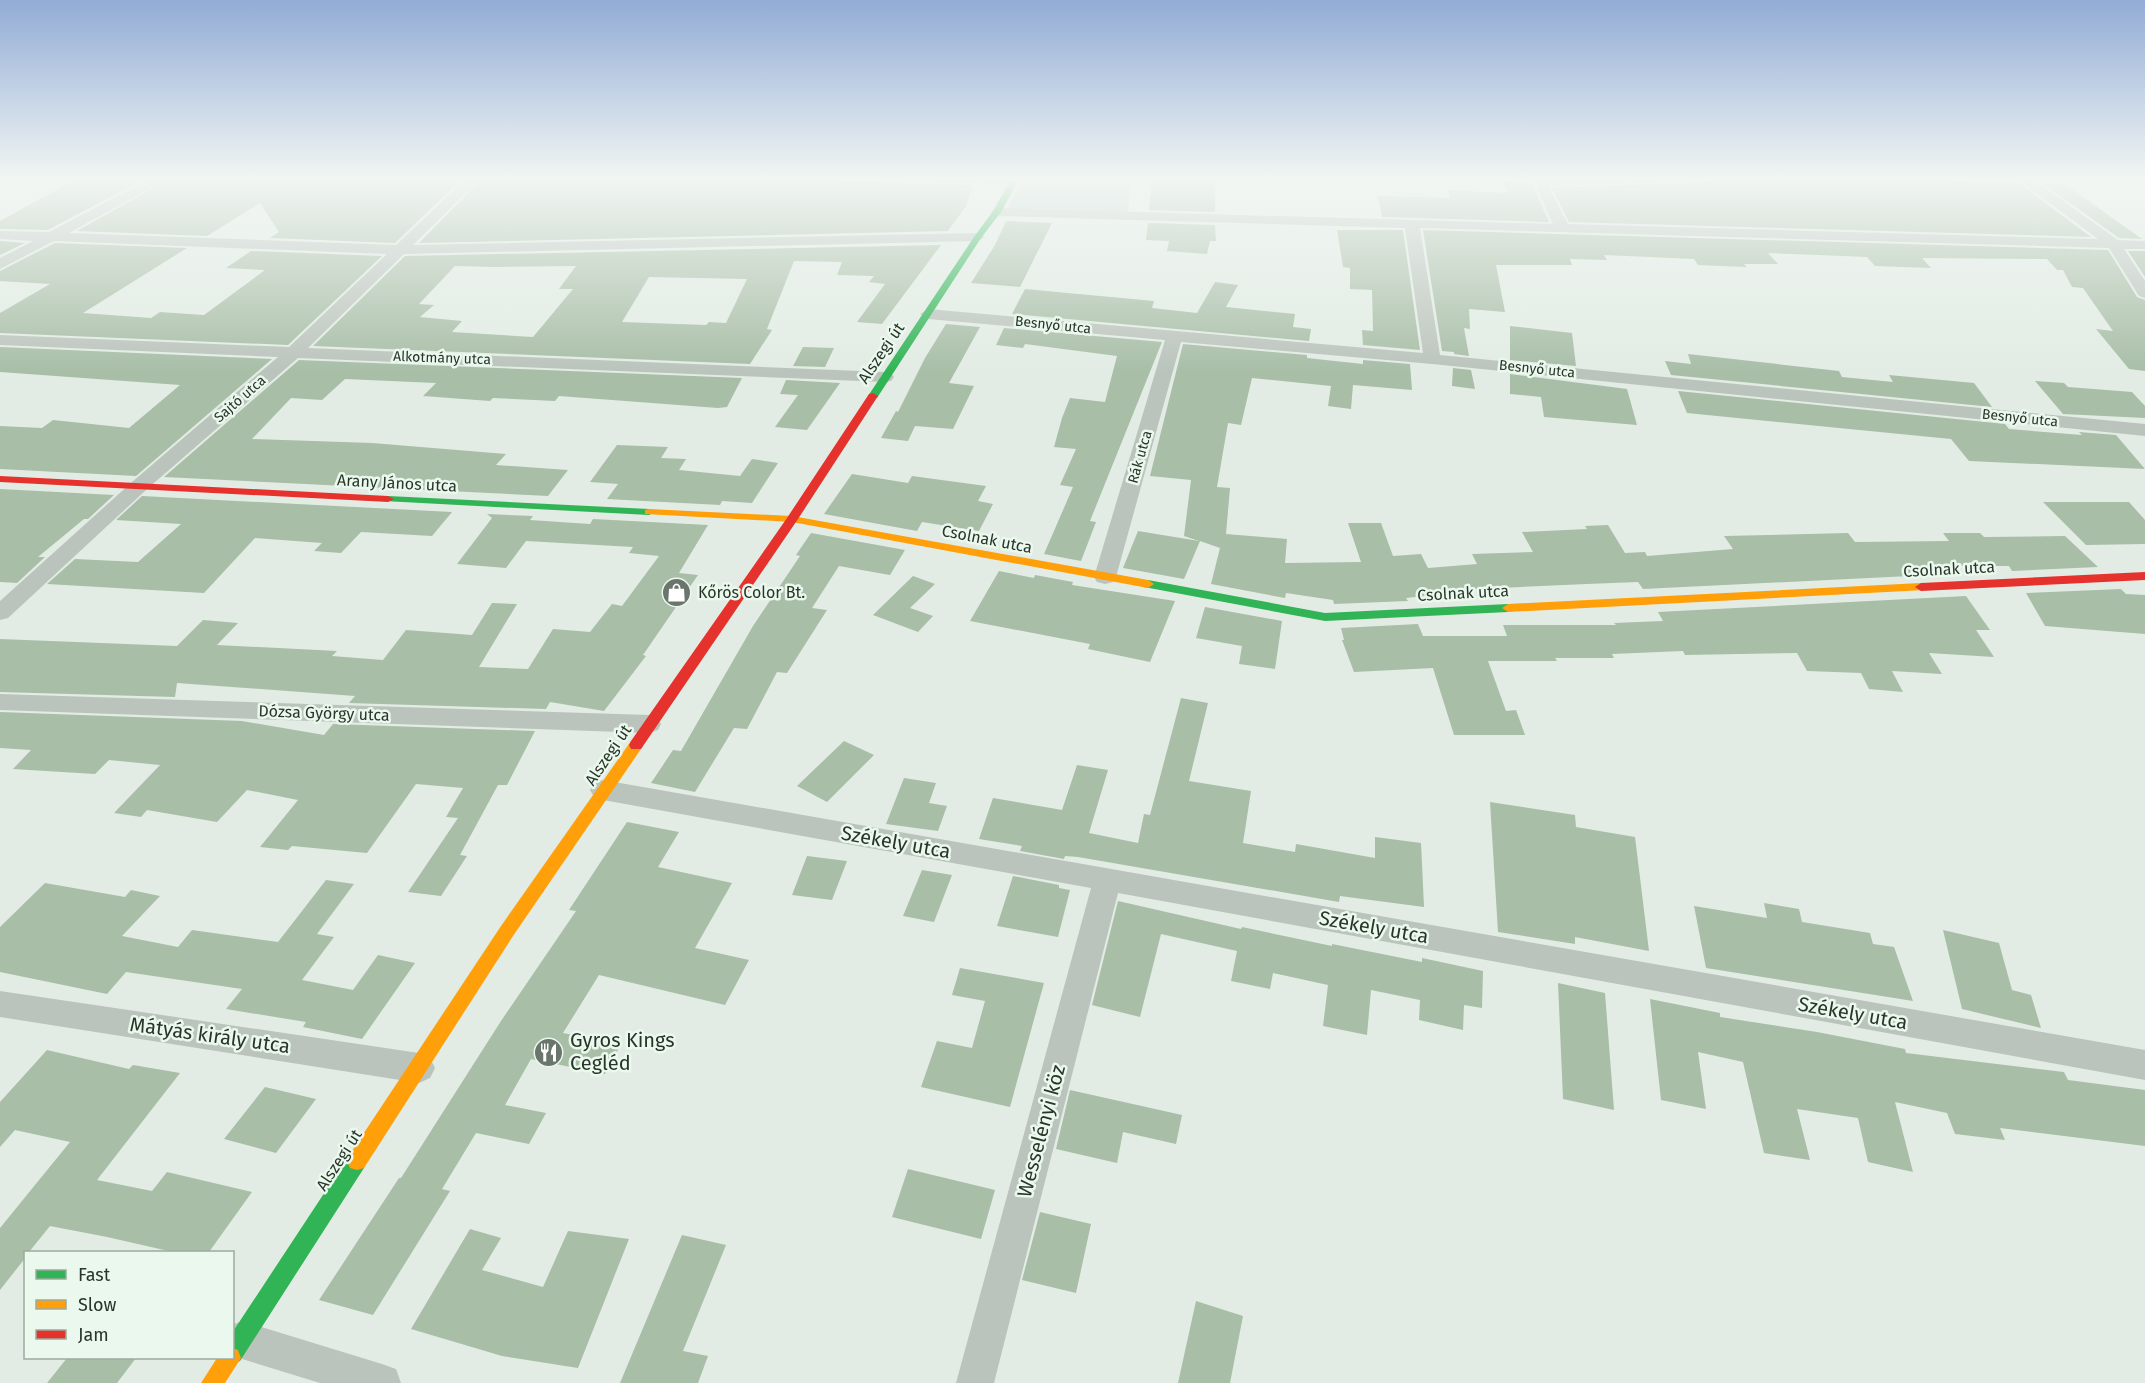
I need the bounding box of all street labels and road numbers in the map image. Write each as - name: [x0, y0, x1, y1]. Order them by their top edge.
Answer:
- street label: Besnyő utca: [1014, 313, 1092, 337]
- street label: Alszegi út: [854, 319, 908, 387]
- street label: Alkotmány utca: [393, 348, 491, 368]
- street label: Besnyő utca: [1498, 357, 1576, 381]
- street label: Sajtó utca: [211, 372, 269, 426]
- street label: Besnyő utca: [1981, 406, 2059, 430]
- street label: Rák utca: [1124, 429, 1156, 485]
- street label: Arany János utca: [337, 470, 457, 496]
- street label: Csolnak utca: [940, 521, 1034, 557]
- street label: Csolnak utca: [1903, 557, 1995, 581]
- street label: Csolnak utca: [1417, 581, 1509, 605]
- street label: Dózsa György utca: [258, 701, 390, 725]
- street label: Alszegi út: [581, 721, 635, 789]
- street label: Székely utca: [839, 821, 953, 863]
- street label: Székely utca: [1317, 906, 1431, 948]
- street label: Székely utca: [1796, 992, 1910, 1034]
- street label: Mátyás király utca: [128, 1012, 292, 1058]
- street label: Wesselényi köz: [1012, 1062, 1070, 1200]
- street label: Alszegi út: [312, 1126, 366, 1194]

